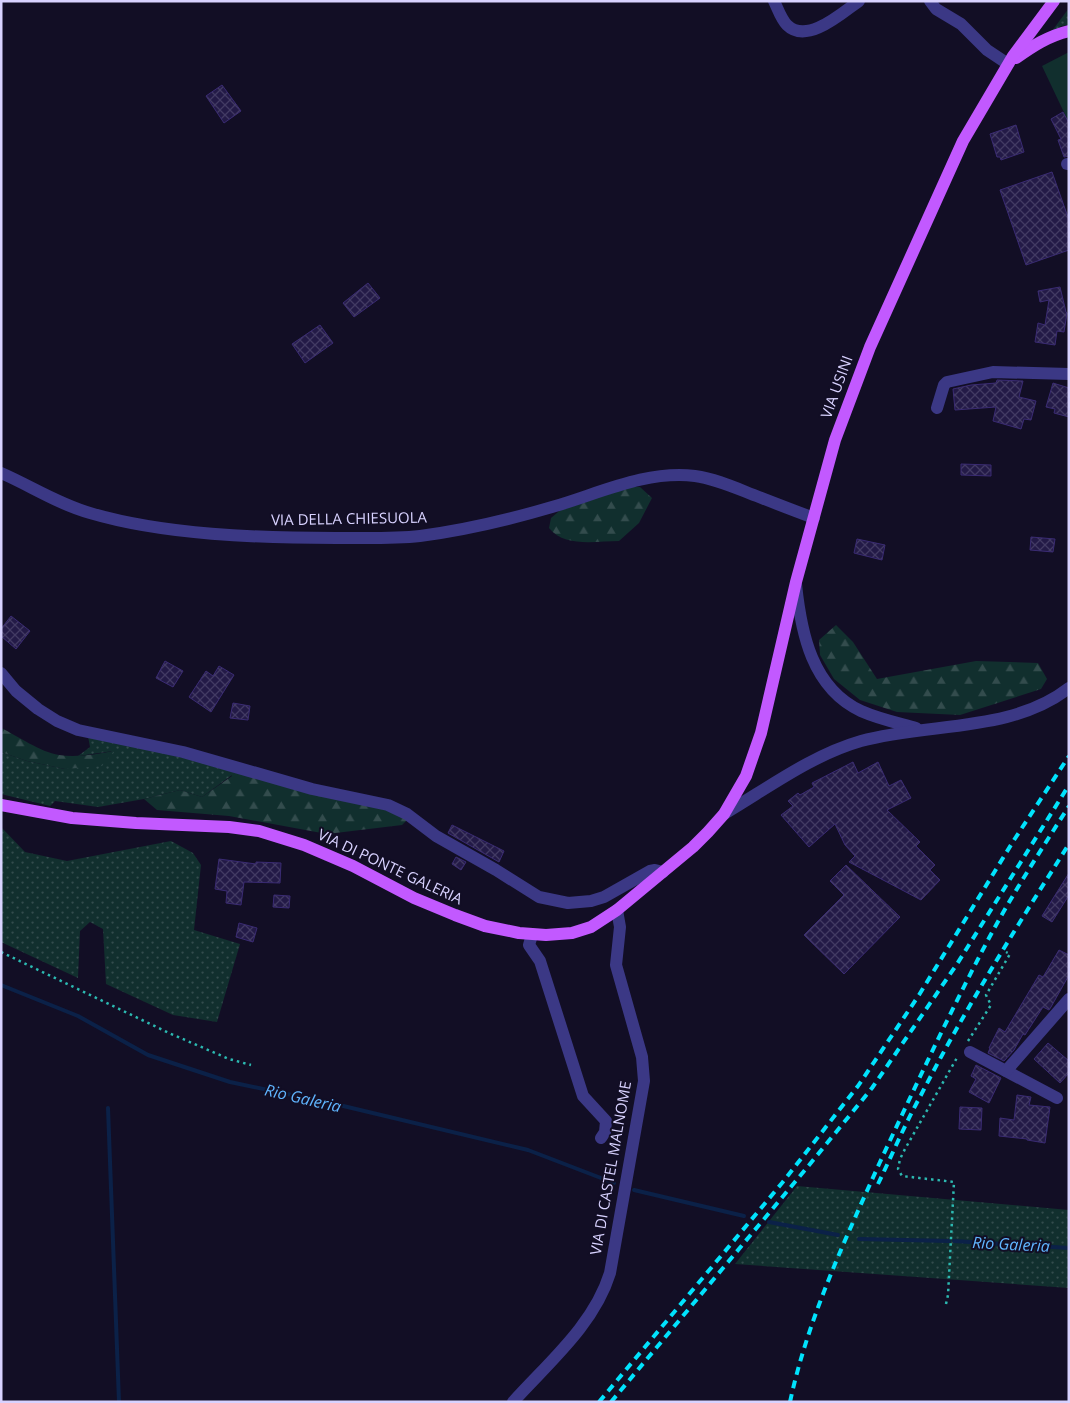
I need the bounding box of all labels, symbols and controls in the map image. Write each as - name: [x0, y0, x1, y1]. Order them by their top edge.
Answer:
- street label: VIA USINI: [815, 353, 857, 421]
- street label: VIA DELLA CHIESUOLA: [271, 507, 428, 529]
- street label: VIA DI PONTE GALERIA: [315, 824, 466, 909]
- water label: Rio Galeria: [263, 1079, 343, 1117]
- street label: VIA DI CASTEL MALNOME: [585, 1079, 635, 1257]
- water label: Rio Galeria: [972, 1231, 1050, 1257]

